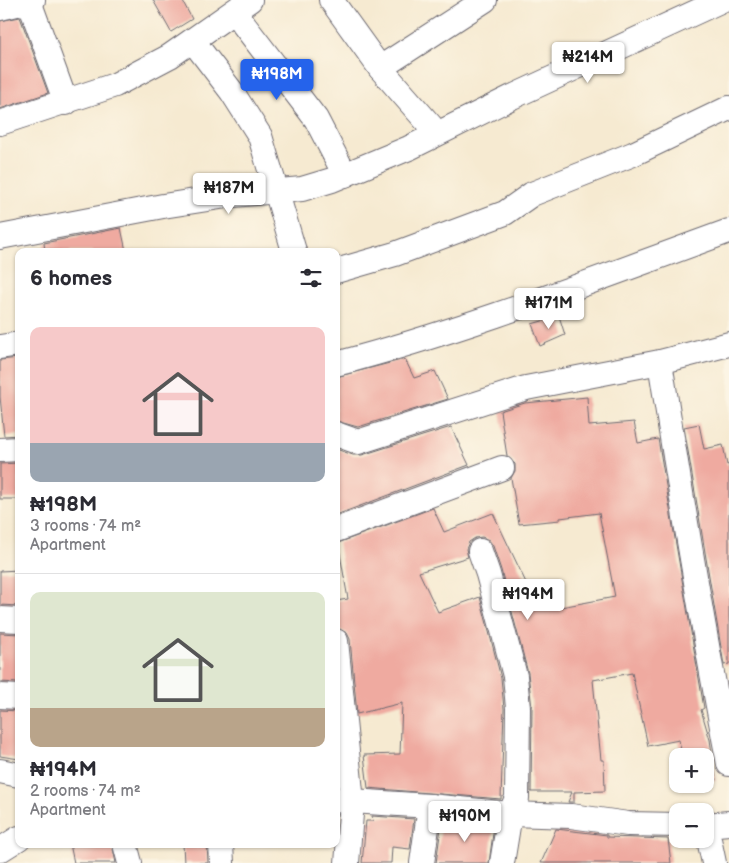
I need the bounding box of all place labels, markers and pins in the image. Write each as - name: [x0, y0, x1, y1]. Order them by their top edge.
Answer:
- pin: ₦214M: [553, 42, 623, 84]
- pin: ₦198M: [242, 58, 312, 101]
- pin: ₦187M: [194, 172, 264, 215]
- pin: ₦171M: [514, 288, 584, 330]
- pin: ₦194M: [493, 578, 563, 621]
- pin: ₦190M: [430, 800, 500, 843]

